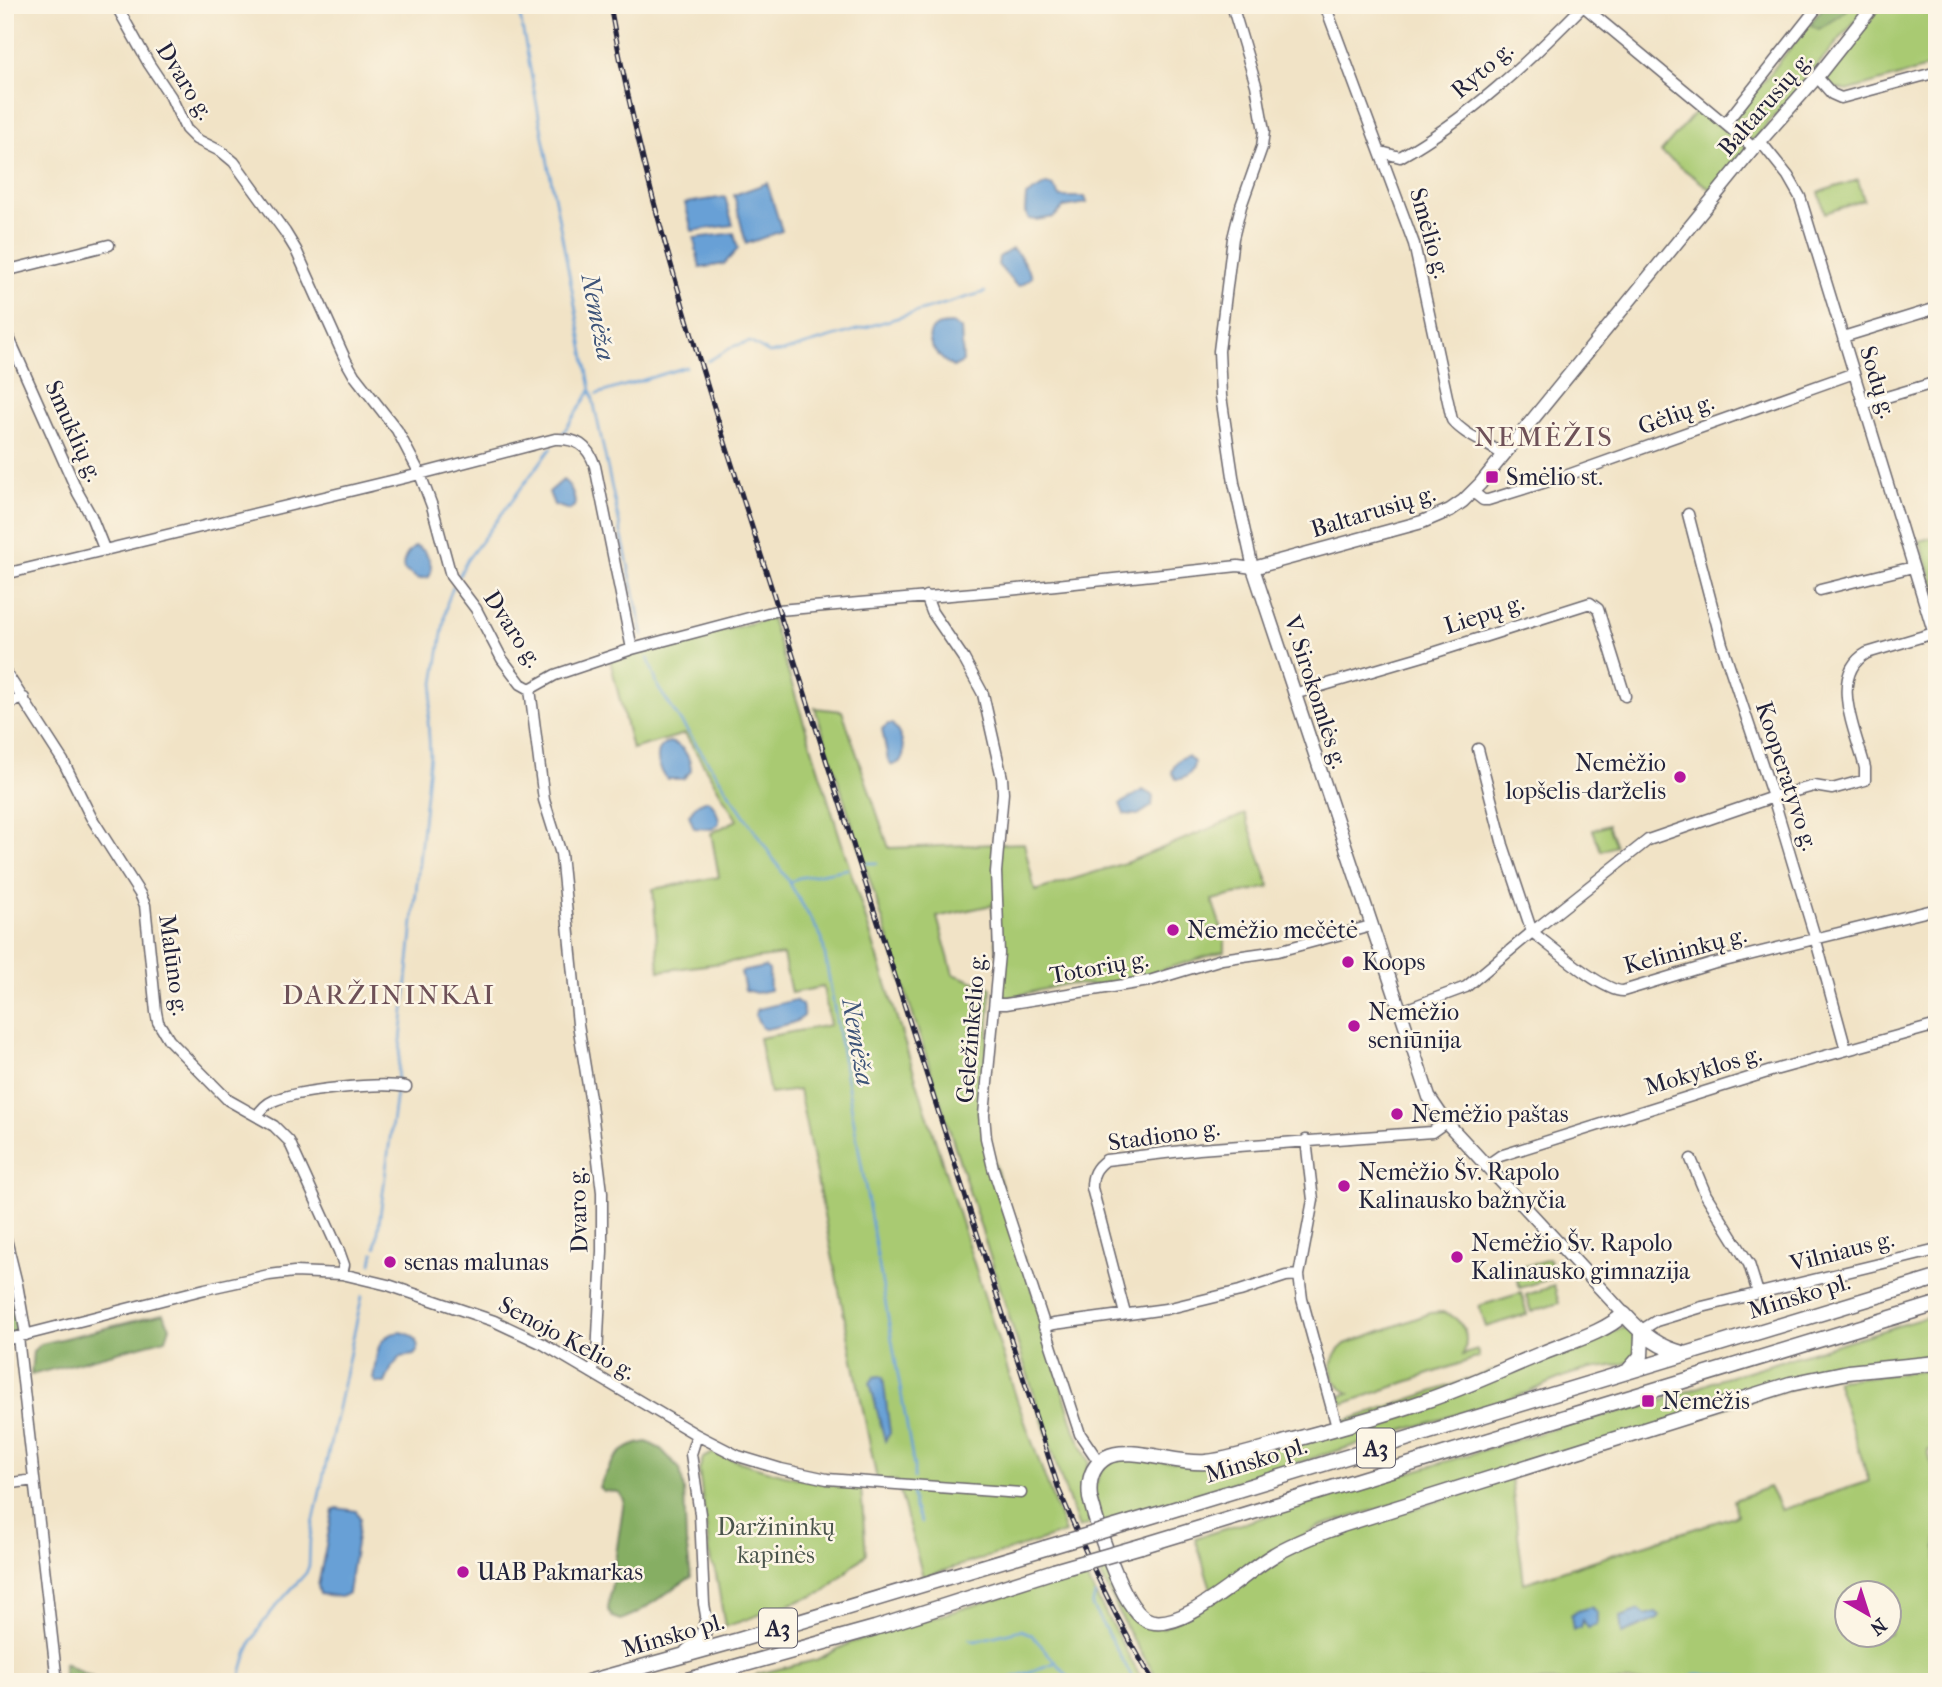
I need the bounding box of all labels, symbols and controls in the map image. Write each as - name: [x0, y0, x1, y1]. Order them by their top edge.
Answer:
- street label: Ryto g.: [1445, 36, 1519, 104]
- street label: Dvaro g.: [150, 37, 220, 125]
- street label: Baltarusių g.: [1712, 46, 1819, 162]
- street label: Smėlio g.: [1404, 185, 1456, 281]
- water label: Nemėža: [574, 270, 622, 363]
- street label: Sodų g.: [1853, 343, 1902, 422]
- street label: Smuklių g.: [38, 376, 109, 486]
- street label: Gėlių g.: [1634, 387, 1718, 442]
- district label: NEMĖŽIS: [1474, 420, 1614, 453]
- place label: Smėlio st.: [1506, 463, 1603, 491]
- marker: Smėlio st.: [1484, 469, 1500, 485]
- street label: Baltarusių g.: [1307, 479, 1439, 544]
- street label: Dvaro g.: [478, 585, 548, 673]
- street label: Liepų g.: [1441, 588, 1528, 641]
- street label: V. Sirokomlės g.: [1278, 611, 1354, 772]
- street label: Kooperatyvo g.: [1750, 698, 1824, 854]
- place label: Nemėžio lopšelis-darželis: [1505, 749, 1666, 805]
- marker: Nemėžio lopšelis-darželis: [1672, 769, 1688, 785]
- street label: Malūno g.: [153, 913, 195, 1017]
- place label: Nemėžio mečėtė: [1187, 916, 1358, 944]
- street label: Kelininkų g.: [1621, 920, 1750, 981]
- marker: Nemėžio mečėtė: [1165, 922, 1181, 938]
- street label: Totorių g.: [1047, 945, 1151, 990]
- place label: Koops: [1362, 948, 1425, 976]
- street label: Geležinkelio g.: [950, 952, 992, 1104]
- marker: Koops: [1340, 954, 1356, 970]
- district label: DARŽININKAI: [282, 978, 496, 1011]
- water label: Nemėža: [835, 995, 881, 1088]
- place label: Nemėžio seniūnija: [1368, 998, 1462, 1054]
- marker: Nemėžio seniūnija: [1346, 1018, 1362, 1034]
- street label: Mokyklos g.: [1641, 1039, 1765, 1101]
- place label: Nemėžio paštas: [1411, 1100, 1569, 1128]
- marker: Nemėžio paštas: [1389, 1106, 1405, 1122]
- street label: Stadiono g.: [1106, 1113, 1222, 1157]
- place label: Nemėžio Šv. Rapolo Kalinausko bažnyčia: [1358, 1157, 1567, 1214]
- street label: Dvaro g.: [563, 1167, 593, 1253]
- marker: Nemėžio Šv. Rapolo Kalinausko bažnyčia: [1336, 1178, 1352, 1194]
- street label: Vilniaus g.: [1786, 1225, 1897, 1278]
- place label: Nemėžio Šv. Rapolo Kalinausko gimnazija: [1471, 1228, 1691, 1285]
- place label: senas malunas: [404, 1248, 549, 1276]
- marker: Nemėžio Šv. Rapolo Kalinausko gimnazija: [1449, 1249, 1465, 1265]
- marker: senas malunas: [382, 1254, 398, 1270]
- street label: Minsko pl.: [1745, 1267, 1853, 1325]
- street label: Senojo Kelio g.: [494, 1290, 640, 1386]
- place label: Nemėžis: [1662, 1387, 1750, 1415]
- marker: Nemėžis: [1640, 1393, 1656, 1409]
- road number: A3: [1357, 1428, 1395, 1468]
- street label: Minsko pl.: [1202, 1431, 1310, 1489]
- park label: Daržininkų kapinės: [717, 1513, 836, 1569]
- place label: UAB Pakmarkas: [477, 1558, 643, 1586]
- marker: UAB Pakmarkas: [455, 1564, 471, 1580]
- north arrow: [1834, 1578, 1904, 1648]
- street label: Minsko pl.: [619, 1607, 727, 1663]
- road number: A3: [759, 1609, 797, 1648]
- text: N: [1865, 1613, 1891, 1640]

